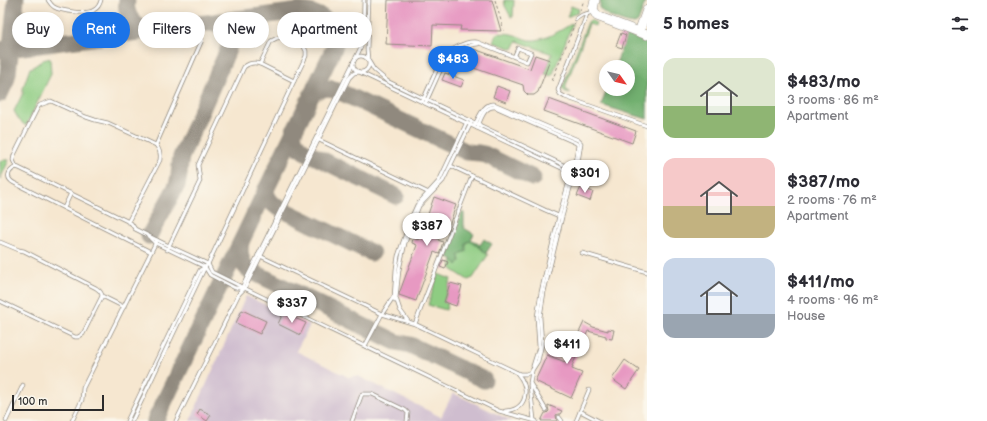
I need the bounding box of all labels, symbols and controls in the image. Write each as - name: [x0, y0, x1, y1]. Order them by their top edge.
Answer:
- chip: Buy: [12, 12, 64, 48]
- chip: Rent: [72, 12, 130, 48]
- chip: Filters: [138, 12, 205, 48]
- chip: New: [213, 12, 269, 48]
- chip: Apartment: [277, 12, 372, 48]
- icon: filters: [949, 13, 971, 35]
- text: 5 homes: [663, 14, 729, 34]
- pin: $483: [429, 46, 477, 80]
- text: $483: [437, 51, 469, 67]
- north arrow: [599, 60, 635, 96]
- map controls: [599, 60, 635, 96]
- text: $483/mo: [787, 72, 861, 92]
- icon: home: [695, 74, 743, 122]
- text: 3 rooms · 86 m²: [787, 92, 879, 108]
- text: Apartment: [787, 108, 848, 124]
- pin: $301: [561, 160, 609, 194]
- text: $301: [570, 165, 600, 181]
- text: $387/mo: [787, 172, 860, 192]
- icon: home: [695, 174, 743, 222]
- text: 2 rooms · 76 m²: [787, 192, 877, 208]
- text: Apartment: [787, 208, 848, 224]
- pin: $387: [403, 213, 451, 247]
- text: $387: [411, 218, 443, 234]
- text: $411/mo: [787, 272, 854, 292]
- icon: home: [695, 274, 743, 322]
- pin: $337: [268, 290, 316, 324]
- text: 4 rooms · 96 m²: [787, 292, 879, 308]
- text: $337: [277, 295, 307, 311]
- text: House: [787, 308, 825, 324]
- pin: $411: [543, 331, 591, 365]
- text: $411: [554, 336, 580, 352]
- scale bar: [12, 393, 104, 412]
- text: 100 m: [18, 395, 47, 408]

